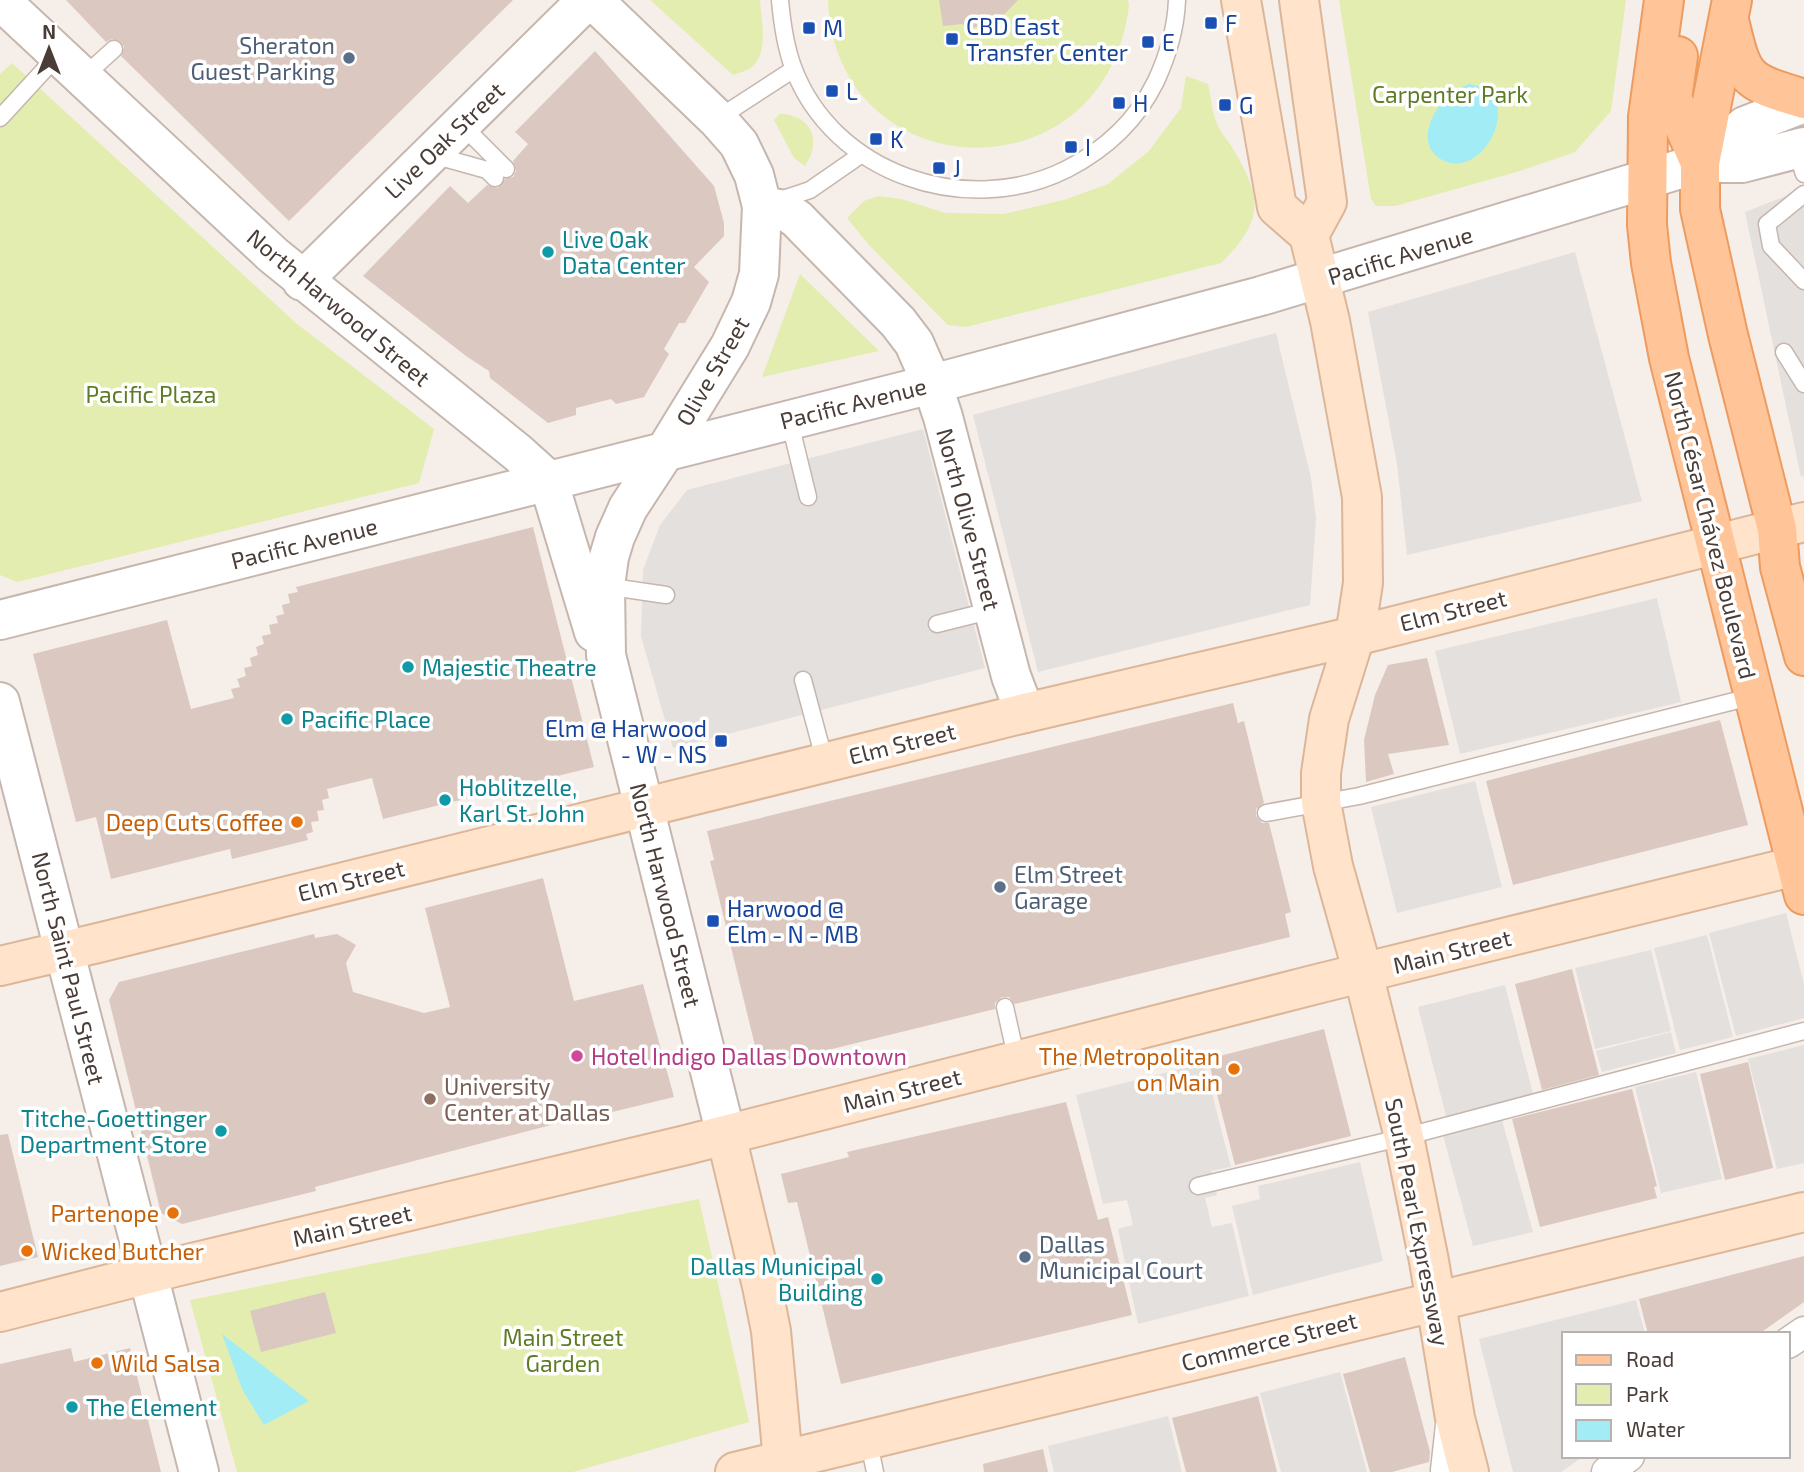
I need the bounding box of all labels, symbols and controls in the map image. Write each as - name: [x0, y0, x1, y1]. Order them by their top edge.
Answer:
- place label: F: [1225, 9, 1237, 37]
- place label: CBD East Transfer Center: [966, 12, 1128, 66]
- north arrow: [14, 14, 84, 84]
- place label: M: [823, 14, 843, 42]
- marker: F: [1203, 15, 1219, 31]
- text: N: [42, 20, 56, 43]
- marker: M: [801, 20, 817, 36]
- place label: E: [1162, 28, 1175, 56]
- place label: Sheraton Guest Parking: [191, 31, 335, 85]
- marker: CBD East Transfer Center: [944, 31, 960, 47]
- marker: E: [1140, 34, 1156, 50]
- marker: Sheraton Guest Parking: [341, 50, 357, 66]
- street label: Live Oak Street: [378, 76, 510, 204]
- place label: L: [846, 77, 858, 105]
- park label: Carpenter Park: [1372, 80, 1528, 108]
- marker: L: [824, 83, 840, 99]
- place label: H: [1133, 89, 1148, 117]
- place label: G: [1239, 91, 1253, 119]
- marker: H: [1111, 95, 1127, 111]
- marker: G: [1217, 97, 1233, 113]
- place label: K: [890, 125, 904, 153]
- marker: K: [868, 131, 884, 147]
- place label: I: [1085, 133, 1091, 161]
- marker: I: [1063, 139, 1079, 155]
- place label: J: [953, 154, 961, 182]
- marker: J: [931, 160, 947, 176]
- street label: Pacific Avenue: [1324, 220, 1476, 290]
- street label: North Harwood Street: [242, 222, 436, 392]
- place label: Live Oak Data Center: [562, 225, 686, 279]
- marker: Live Oak Data Center: [540, 244, 556, 260]
- street label: Olive Street: [670, 311, 755, 431]
- street label: North César Chávez Boulevard: [1659, 368, 1763, 682]
- street label: Pacific Avenue: [777, 371, 929, 435]
- park label: Pacific Plaza: [86, 380, 216, 408]
- street label: North Olive Street: [931, 425, 1007, 613]
- street label: Pacific Avenue: [228, 511, 380, 575]
- street label: Elm Street: [1397, 583, 1509, 637]
- place label: Majestic Theatre: [422, 653, 597, 681]
- marker: Majestic Theatre: [400, 659, 416, 675]
- place label: Pacific Place: [301, 705, 431, 733]
- marker: Pacific Place: [279, 711, 295, 727]
- place label: Elm @ Harwood - W - NS: [545, 714, 707, 768]
- street label: Elm Street: [846, 716, 958, 770]
- marker: Elm @ Harwood - W - NS: [713, 733, 729, 749]
- place label: Hoblitzelle, Karl St. John: [459, 773, 585, 827]
- street label: North Harwood Street: [625, 780, 707, 1010]
- marker: Hoblitzelle, Karl St. John: [437, 792, 453, 808]
- place label: Deep Cuts Coffee: [106, 808, 283, 836]
- marker: Deep Cuts Coffee: [289, 814, 305, 830]
- street label: North Saint Paul Street: [27, 849, 112, 1087]
- street label: Elm Street: [295, 853, 407, 907]
- place label: Elm Street Garage: [1014, 860, 1123, 914]
- marker: Elm Street Garage: [992, 879, 1008, 895]
- place label: Harwood @ Elm - N - MB: [727, 894, 859, 948]
- marker: Harwood @ Elm - N - MB: [705, 913, 721, 929]
- street label: Main Street: [1390, 923, 1514, 979]
- place label: Hotel Indigo Dallas Downtown: [591, 1042, 907, 1070]
- place label: The Metropolitan on Main: [1039, 1042, 1220, 1096]
- marker: Hotel Indigo Dallas Downtown: [569, 1048, 585, 1064]
- marker: The Metropolitan on Main: [1226, 1061, 1242, 1077]
- street label: Main Street: [840, 1062, 964, 1118]
- place label: University Center at Dallas: [444, 1072, 610, 1126]
- marker: University Center at Dallas: [422, 1091, 438, 1107]
- street label: South Pearl Expressway: [1380, 1096, 1456, 1348]
- place label: Titche-Goettinger Department Store: [20, 1104, 207, 1158]
- marker: Titche-Goettinger Department Store: [213, 1123, 229, 1139]
- street label: Main Street: [290, 1198, 414, 1252]
- place label: Partenope: [50, 1199, 159, 1227]
- marker: Partenope: [165, 1205, 181, 1221]
- place label: Dallas Municipal Court: [1039, 1230, 1203, 1284]
- place label: Wicked Butcher: [41, 1237, 204, 1265]
- marker: Wicked Butcher: [19, 1243, 35, 1259]
- marker: Dallas Municipal Court: [1017, 1249, 1033, 1265]
- place label: Dallas Municipal Building: [690, 1252, 863, 1306]
- marker: Dallas Municipal Building: [869, 1271, 885, 1287]
- street label: Commerce Street: [1178, 1306, 1360, 1376]
- park label: Main Street Garden: [503, 1323, 624, 1377]
- legend: [1562, 1332, 1790, 1458]
- text: Road: [1626, 1346, 1674, 1371]
- place label: Wild Salsa: [111, 1349, 220, 1377]
- marker: Wild Salsa: [89, 1355, 105, 1371]
- text: Park: [1626, 1381, 1669, 1406]
- place label: The Element: [86, 1393, 217, 1421]
- marker: The Element: [64, 1399, 80, 1415]
- text: Water: [1626, 1416, 1685, 1441]

